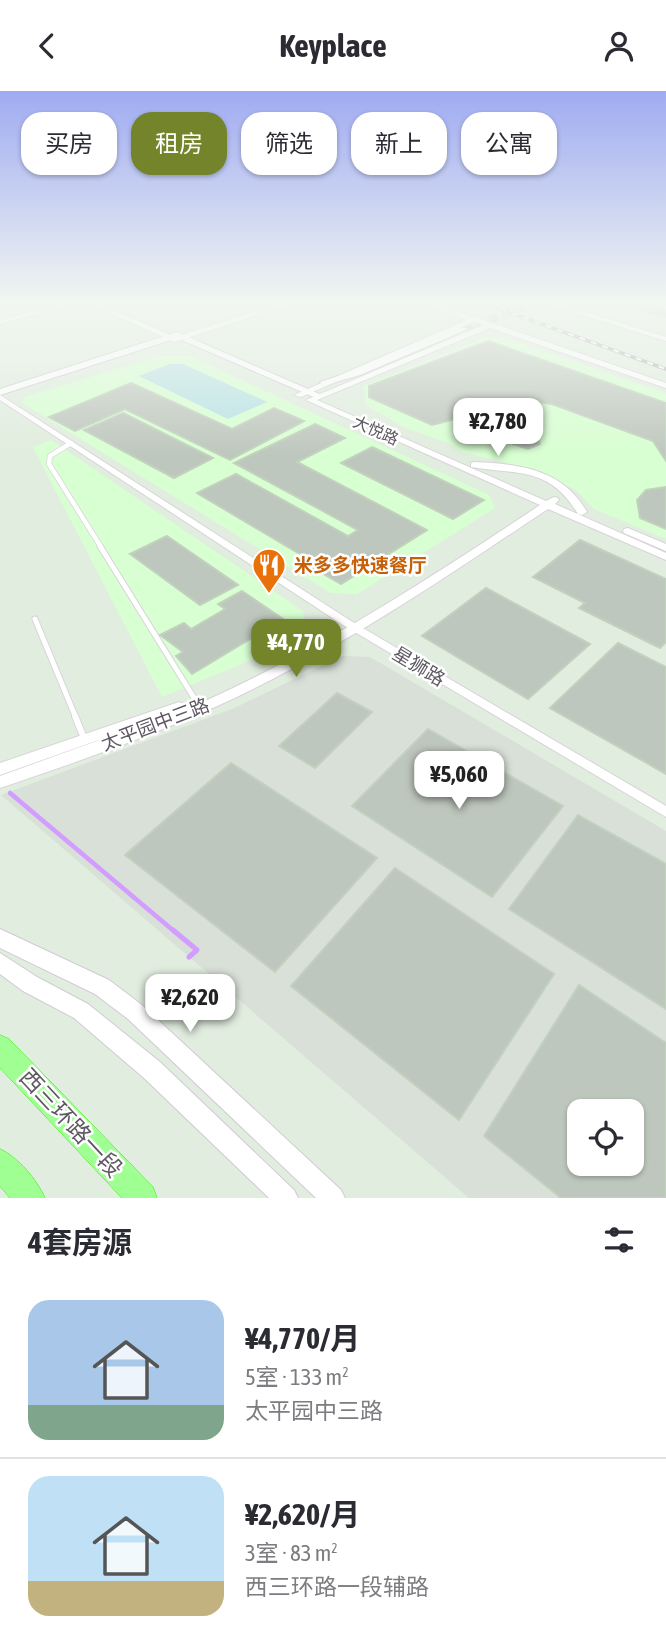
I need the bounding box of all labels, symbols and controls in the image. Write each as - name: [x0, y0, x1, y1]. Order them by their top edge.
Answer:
- icon: back: [28, 27, 66, 65]
- text: Keyplace: [279, 27, 387, 64]
- icon: person: [600, 27, 638, 65]
- chip: 买房: [21, 112, 117, 175]
- chip: 租房: [131, 112, 227, 175]
- chip: 筛选: [241, 112, 337, 175]
- chip: 新上: [351, 112, 447, 175]
- chip: 公寓: [461, 112, 557, 175]
- pin: ¥2,780: [441, 399, 555, 458]
- text: ¥2,780: [469, 408, 527, 434]
- street label: 大悦路: [350, 412, 402, 448]
- restaurant icon: 米多多快速餐厅: [250, 546, 288, 595]
- place label: 米多多快速餐厅: [294, 554, 427, 576]
- pin: ¥4,770: [239, 619, 353, 679]
- text: ¥4,770: [267, 629, 325, 655]
- street label: 星狮路: [389, 642, 449, 690]
- street label: 太平园中三路: [98, 693, 212, 755]
- pin: ¥5,060: [402, 751, 516, 811]
- text: ¥5,060: [430, 761, 488, 787]
- pin: ¥2,620: [133, 975, 247, 1034]
- text: ¥2,620: [161, 984, 219, 1010]
- street label: 西三环路一段: [14, 1064, 128, 1182]
- map controls: [567, 1099, 644, 1176]
- button: locate: [567, 1099, 644, 1176]
- icon: filters: [600, 1221, 638, 1259]
- text: 4套房源: [28, 1225, 132, 1259]
- text: ¥4,770/月: [245, 1321, 360, 1355]
- icon: home: [84, 1328, 168, 1412]
- text: 5室 · 133 m²: [245, 1364, 349, 1390]
- text: 太平园中三路: [245, 1398, 383, 1424]
- text: ¥2,620/月: [245, 1497, 360, 1531]
- icon: home: [84, 1504, 168, 1588]
- text: 3室 · 83 m²: [245, 1540, 338, 1566]
- text: 西三环路一段辅路: [245, 1574, 429, 1600]

